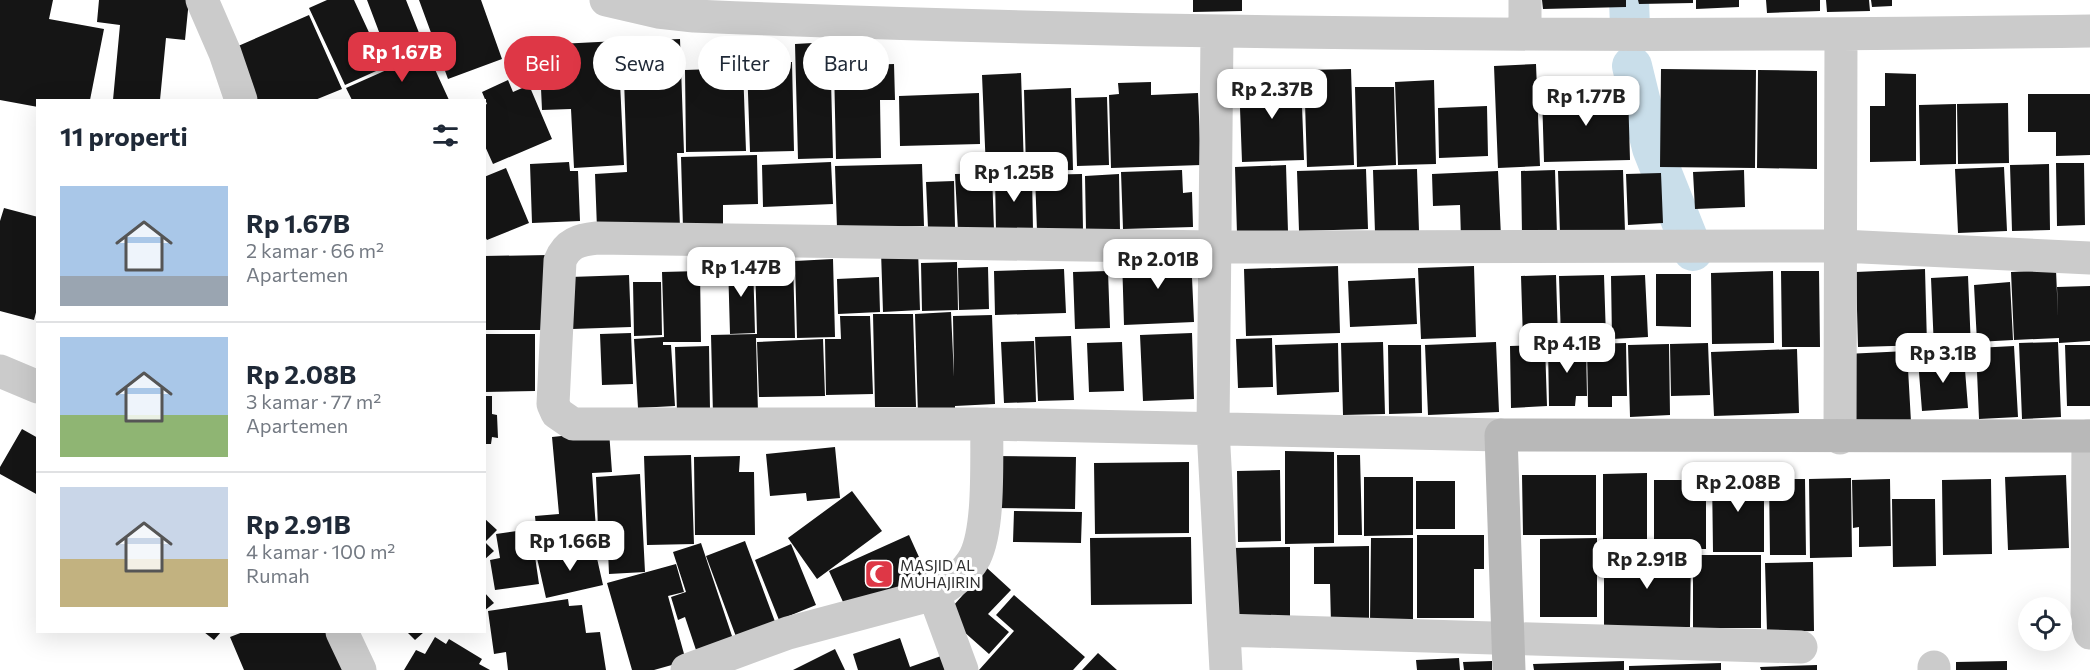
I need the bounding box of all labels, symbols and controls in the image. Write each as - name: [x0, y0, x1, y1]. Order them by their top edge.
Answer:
- pin: Rp 1.67B: [340, 32, 464, 83]
- chip: Beli: [504, 36, 581, 90]
- chip: Sewa: [593, 36, 686, 90]
- chip: Filter: [698, 36, 791, 90]
- chip: Baru: [803, 36, 889, 90]
- text: Rp 1.67B: [362, 39, 442, 63]
- pin: Rp 2.37B: [1210, 69, 1334, 120]
- text: Rp 2.37B: [1231, 76, 1313, 100]
- pin: Rp 1.77B: [1524, 76, 1648, 127]
- text: Rp 1.77B: [1547, 83, 1625, 107]
- icon: filters: [429, 119, 462, 152]
- text: 11 properti: [60, 120, 188, 151]
- pin: Rp 1.25B: [952, 152, 1076, 203]
- text: Rp 1.25B: [974, 159, 1054, 183]
- text: Rp 1.67B: [246, 207, 350, 238]
- icon: home: [108, 210, 180, 282]
- text: 2 kamar · 66 m²: [246, 238, 384, 262]
- pin: Rp 2.01B: [1096, 239, 1220, 290]
- text: Rp 2.01B: [1117, 246, 1199, 270]
- pin: Rp 1.47B: [679, 247, 803, 298]
- text: Rp 1.47B: [701, 254, 781, 278]
- text: Apartemen: [246, 262, 348, 286]
- pin: Rp 4.1B: [1512, 323, 1622, 374]
- text: Rp 4.1B: [1533, 330, 1601, 354]
- pin: Rp 3.1B: [1888, 333, 1998, 384]
- text: Rp 3.1B: [1910, 340, 1976, 364]
- text: Rp 2.08B: [246, 358, 356, 389]
- icon: home: [108, 361, 180, 433]
- text: 3 kamar · 77 m²: [246, 389, 381, 413]
- text: Apartemen: [246, 413, 348, 437]
- pin: Rp 2.08B: [1676, 462, 1800, 513]
- text: Rp 2.08B: [1696, 469, 1780, 493]
- text: Rp 2.91B: [246, 508, 351, 539]
- icon: home: [108, 511, 180, 583]
- pin: Rp 1.66B: [508, 521, 632, 572]
- text: Rp 1.66B: [529, 528, 611, 552]
- text: 4 kamar · 100 m²: [246, 539, 395, 563]
- pin: Rp 2.91B: [1585, 539, 1709, 590]
- text: Rp 2.91B: [1607, 546, 1687, 570]
- place label: MASJID AL MUHAJIRIN: [900, 556, 981, 591]
- mosque icon: MASJID AL MUHAJIRIN: [863, 558, 895, 590]
- text: Rumah: [246, 563, 310, 587]
- map controls: [2018, 597, 2072, 651]
- button: locate: [2018, 597, 2072, 651]

